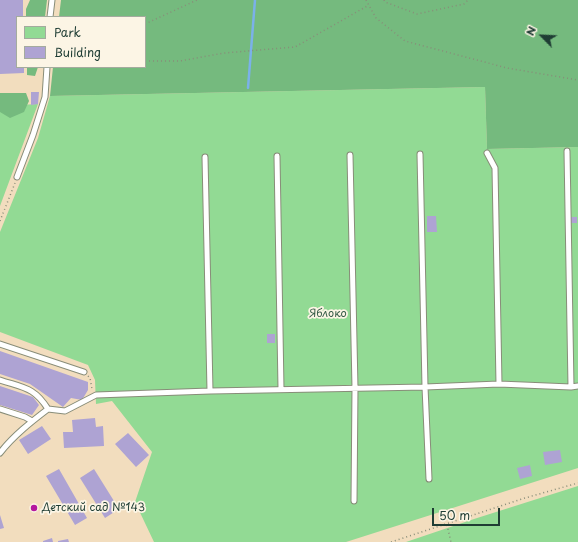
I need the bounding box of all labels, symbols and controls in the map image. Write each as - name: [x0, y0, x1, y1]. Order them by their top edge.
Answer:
- legend: [16, 16, 146, 68]
- north arrow: [522, 16, 562, 56]
- text: Park: [54, 23, 81, 41]
- text: N: [521, 23, 540, 38]
- text: Building: [54, 43, 101, 61]
- park label: Яблоко: [309, 307, 347, 321]
- scale bar: [434, 500, 502, 526]
- place label: Детский сад №143: [42, 501, 145, 515]
- marker: Детский сад №143: [29, 503, 39, 513]
- text: 50 m: [439, 506, 470, 524]

